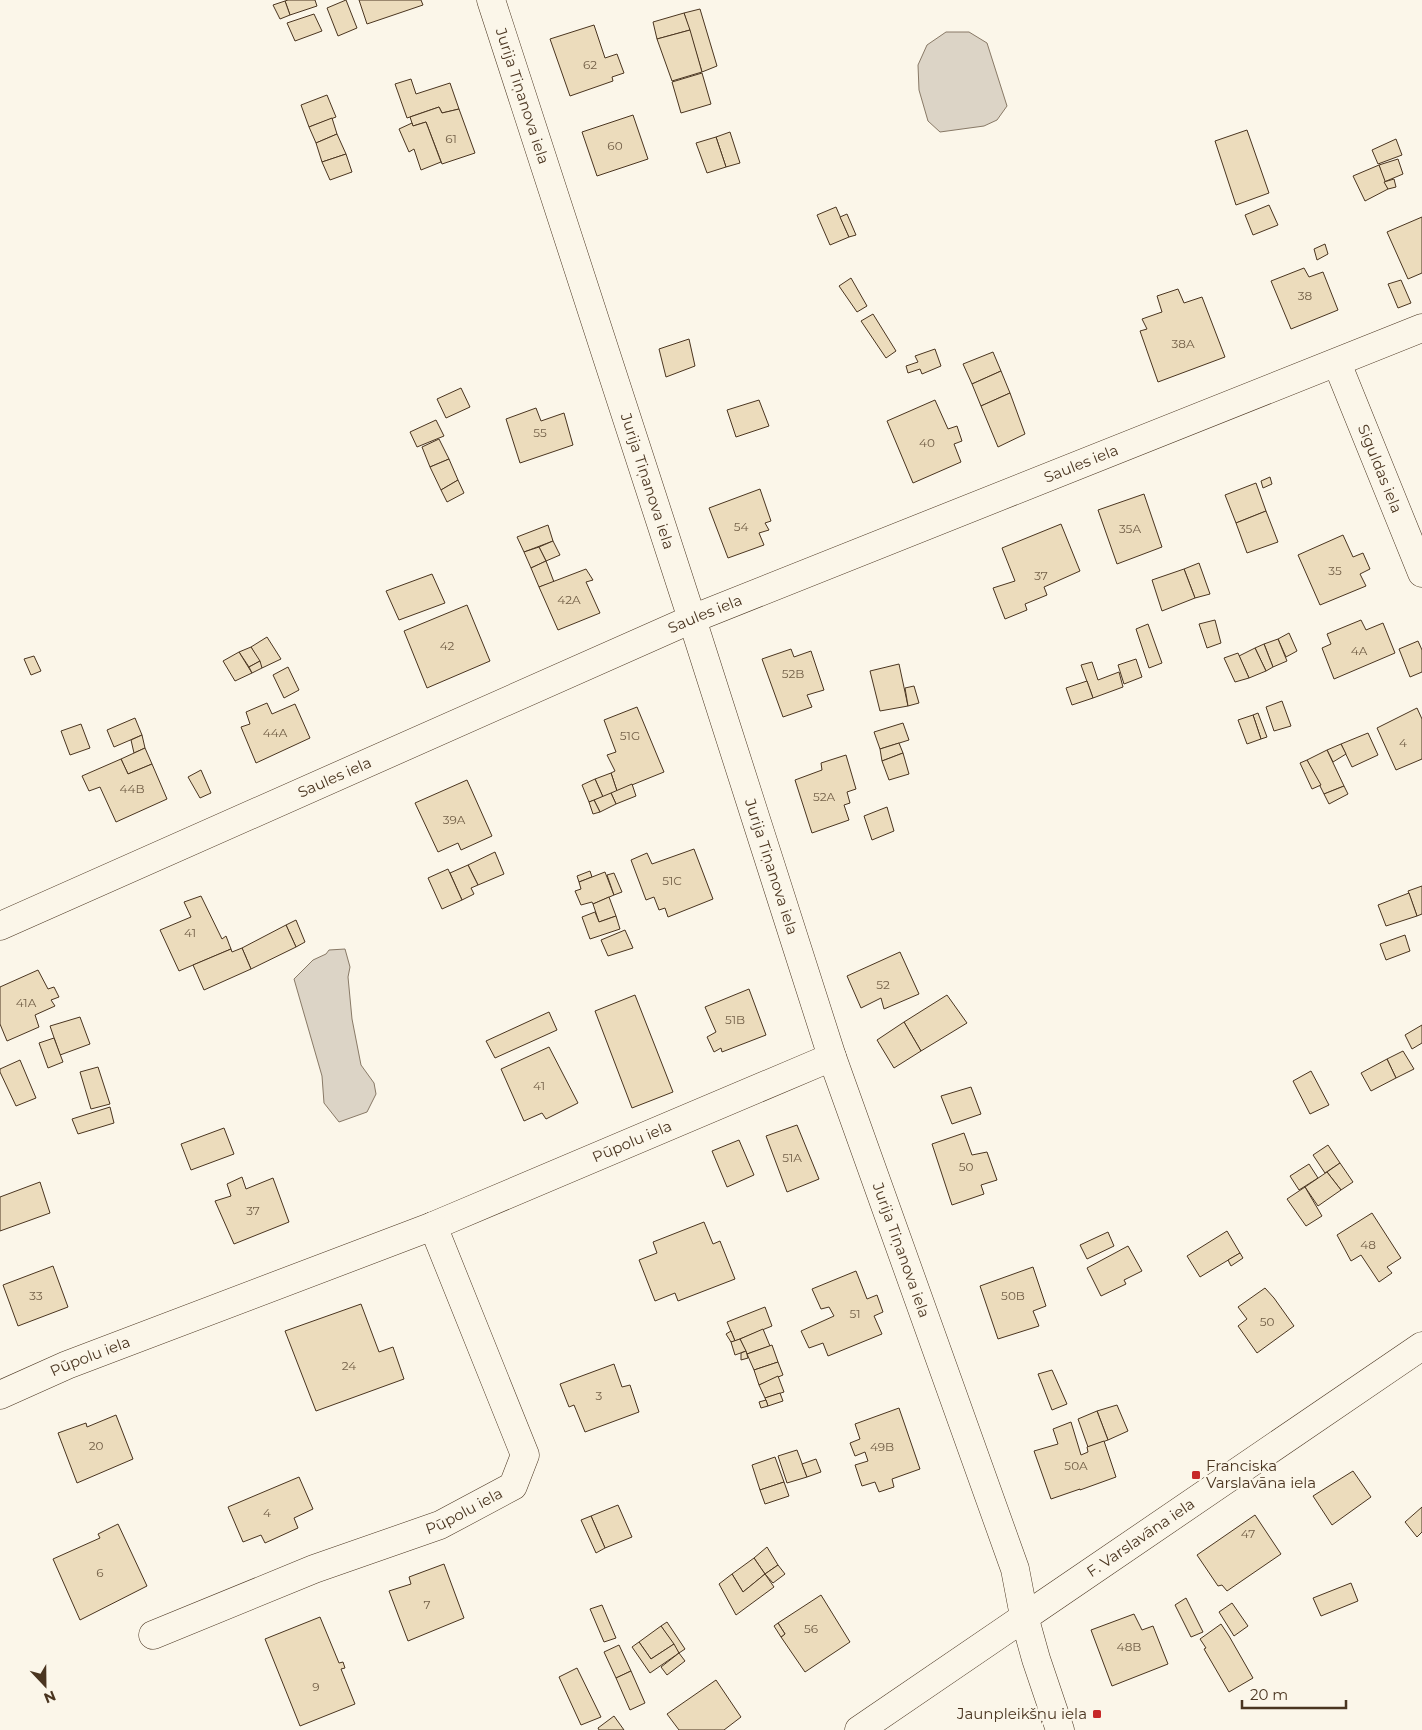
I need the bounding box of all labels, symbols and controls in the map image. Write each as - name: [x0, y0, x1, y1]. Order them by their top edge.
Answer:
- street label: Jurija Tiņanova iela: [491, 24, 554, 166]
- house number: 62: [583, 57, 597, 72]
- house number: 61: [445, 131, 457, 146]
- house number: 60: [607, 138, 623, 153]
- house number: 38: [1298, 288, 1313, 303]
- house number: 38A: [1172, 336, 1195, 351]
- street label: Jurija Tiņanova iela: [616, 410, 679, 552]
- street label: Siguldas iela: [1354, 421, 1407, 516]
- house number: 55: [533, 425, 547, 440]
- house number: 40: [919, 435, 935, 450]
- street label: Saules iela: [1041, 440, 1121, 487]
- house number: 54: [734, 519, 748, 534]
- house number: 35A: [1119, 521, 1141, 536]
- house number: 35: [1328, 563, 1342, 578]
- house number: 37: [1034, 568, 1048, 583]
- street label: Saules iela: [665, 590, 745, 637]
- house number: 42A: [557, 592, 581, 607]
- house number: 42: [440, 638, 455, 653]
- house number: 4A: [1351, 643, 1368, 658]
- house number: 52B: [782, 666, 804, 681]
- house number: 44A: [263, 725, 288, 740]
- house number: 51G: [620, 728, 640, 743]
- house number: 4: [1399, 735, 1407, 750]
- street label: Saules iela: [295, 753, 374, 802]
- house number: 44B: [120, 781, 144, 796]
- house number: 52A: [813, 789, 835, 804]
- street label: Jurija Tiņanova iela: [741, 795, 802, 937]
- house number: 39A: [443, 812, 466, 827]
- house number: 51C: [662, 873, 682, 888]
- house number: 41: [184, 925, 196, 940]
- house number: 52: [876, 977, 890, 992]
- house number: 41A: [16, 995, 37, 1010]
- house number: 51B: [725, 1012, 745, 1027]
- house number: 41: [533, 1078, 545, 1093]
- street label: Pūpolu iela: [589, 1116, 674, 1166]
- house number: 51A: [782, 1150, 802, 1165]
- house number: 50: [959, 1159, 973, 1174]
- street label: Jurija Tiņanova iela: [868, 1179, 934, 1320]
- house number: 37: [246, 1203, 260, 1218]
- house number: 48: [1360, 1237, 1376, 1252]
- house number: 33: [29, 1288, 43, 1303]
- house number: 50B: [1001, 1288, 1025, 1303]
- house number: 51: [849, 1306, 861, 1321]
- house number: 50: [1260, 1314, 1274, 1329]
- street label: Pūpolu iela: [47, 1332, 133, 1380]
- house number: 24: [342, 1358, 356, 1373]
- house number: 3: [596, 1388, 603, 1403]
- house number: 20: [89, 1438, 103, 1453]
- house number: 49B: [870, 1439, 894, 1454]
- place label: Franciska Varslavāna iela: [1206, 1456, 1316, 1492]
- house number: 50A: [1064, 1458, 1088, 1473]
- marker: Franciska Varslavāna iela: [1190, 1469, 1202, 1481]
- street label: Pūpolu iela: [423, 1483, 506, 1538]
- street label: F. Varslavāna iela: [1083, 1494, 1198, 1581]
- house number: 4: [263, 1505, 271, 1520]
- house number: 47: [1241, 1526, 1255, 1541]
- house number: 6: [96, 1565, 104, 1580]
- house number: 7: [423, 1597, 431, 1612]
- house number: 56: [804, 1621, 818, 1636]
- house number: 48B: [1117, 1639, 1141, 1654]
- north arrow: [20, 1660, 70, 1710]
- scale bar: [1242, 1678, 1346, 1710]
- house number: 9: [312, 1679, 320, 1694]
- text: 20 m: [1250, 1685, 1288, 1704]
- text: N: [41, 1687, 58, 1708]
- place label: Jaunpleikšņu iela: [956, 1704, 1087, 1724]
- marker: Jaunpleikšņu iela: [1091, 1708, 1103, 1720]

